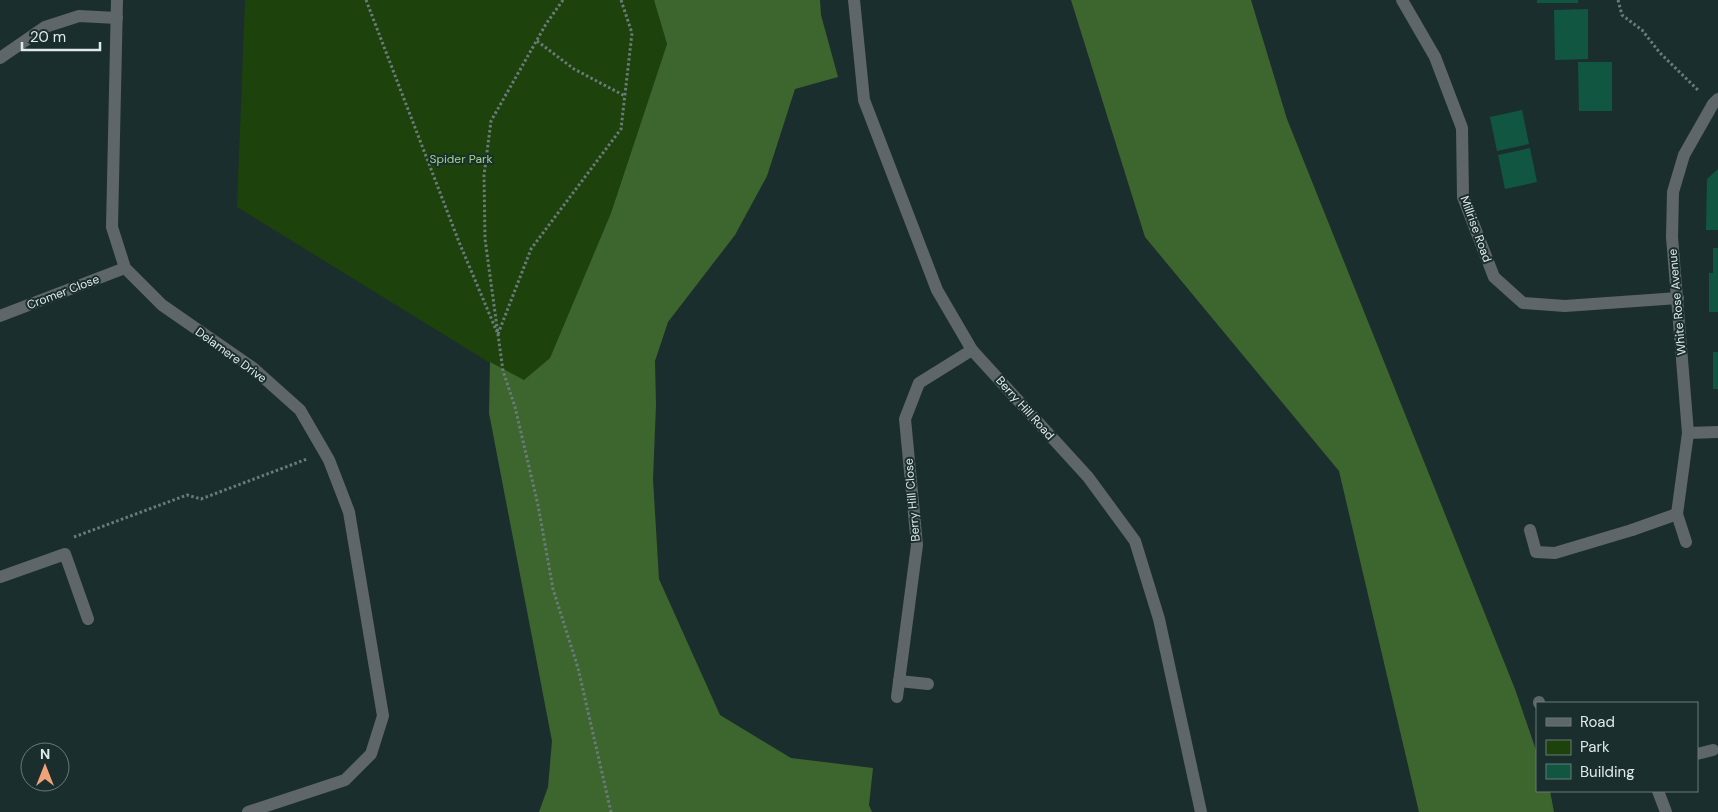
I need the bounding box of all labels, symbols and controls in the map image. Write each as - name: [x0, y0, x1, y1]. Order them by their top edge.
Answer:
- scale bar: [22, 20, 100, 52]
- text: 20 m: [30, 27, 66, 47]
- park label: Spider Park: [429, 151, 493, 167]
- street label: Millrise Road: [1457, 194, 1495, 264]
- street label: White Rose Avenue: [1664, 248, 1690, 356]
- street label: Cromer Close: [25, 271, 102, 313]
- street label: Delamere Drive: [192, 324, 270, 386]
- street label: Berry Hill Road: [992, 373, 1058, 443]
- street label: Berry Hill Close: [900, 457, 924, 542]
- legend: [1536, 702, 1698, 792]
- text: Road: [1580, 712, 1615, 732]
- text: Park: [1580, 737, 1610, 757]
- north arrow: [20, 742, 70, 792]
- text: N: [40, 745, 50, 763]
- text: Building: [1580, 762, 1635, 782]

